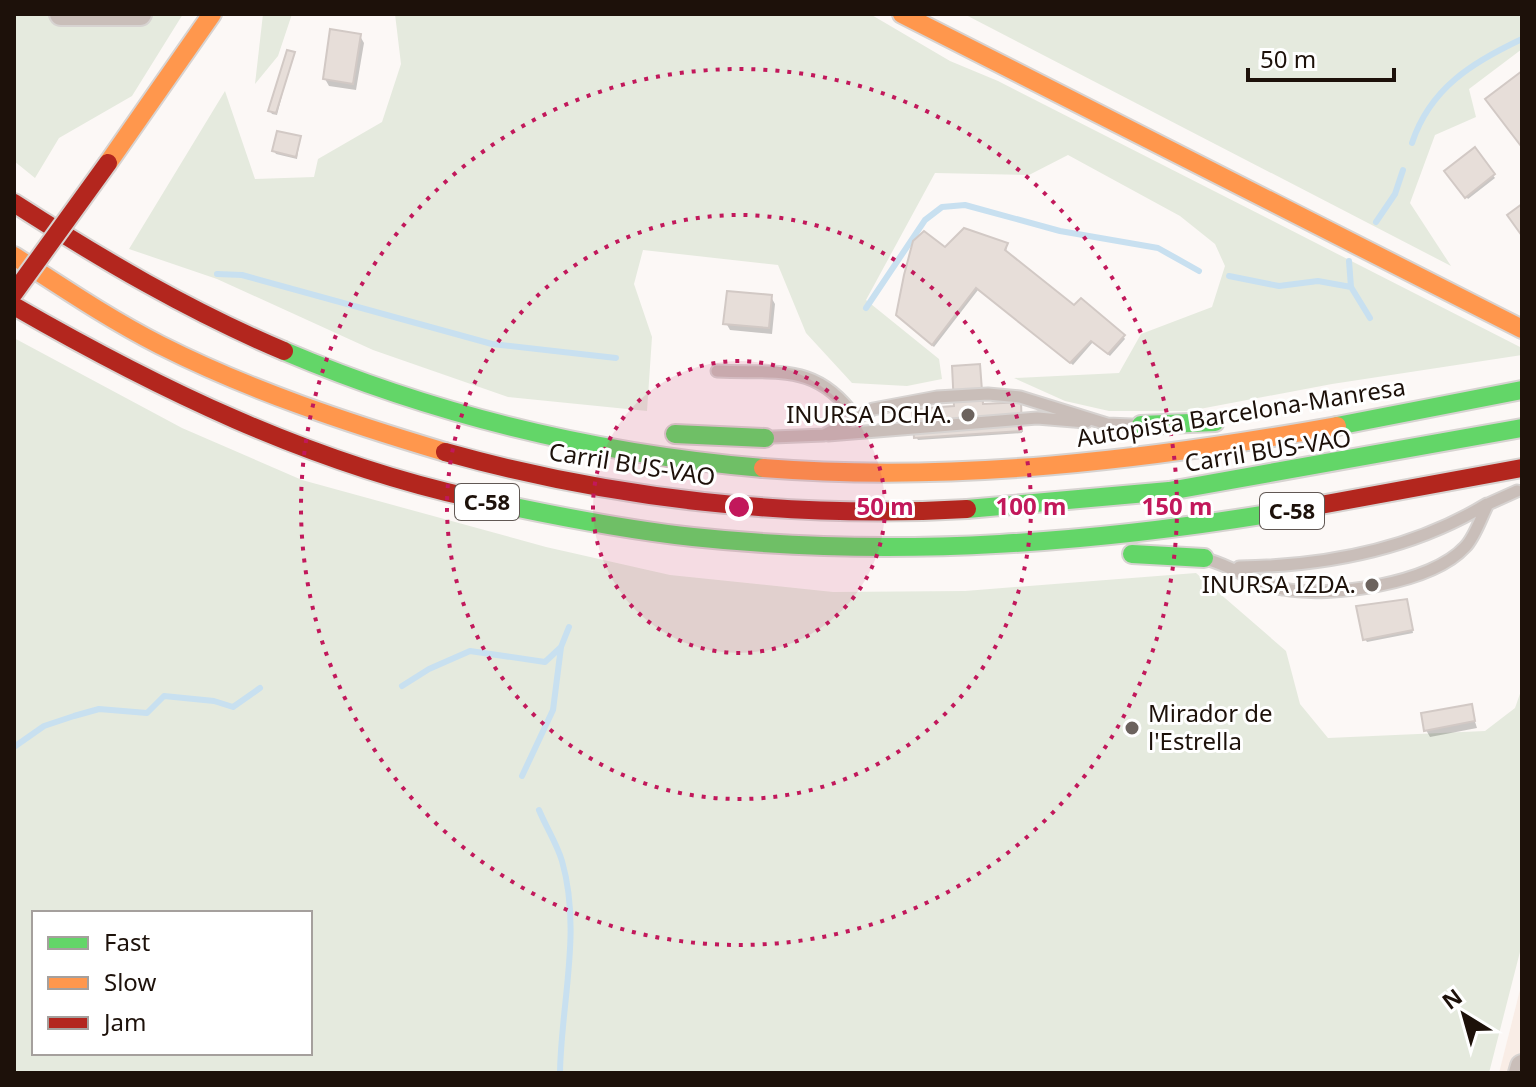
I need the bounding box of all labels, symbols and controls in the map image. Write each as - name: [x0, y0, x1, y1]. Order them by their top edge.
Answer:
- scale bar: [1248, 32, 1394, 82]
- text: 50 m: [1260, 42, 1316, 75]
- street label: Autopista Barcelona-Manresa: [1074, 369, 1408, 454]
- place label: INURSA DCHA.: [786, 397, 952, 430]
- marker: INURSA DCHA.: [959, 406, 977, 424]
- street label: Carril BUS-VAO: [1182, 420, 1353, 479]
- street label: Carril BUS-VAO: [547, 434, 718, 493]
- road number: C-58: [455, 484, 519, 520]
- text: 50 m: [856, 489, 914, 522]
- text: 100 m: [996, 489, 1066, 522]
- text: 150 m: [1142, 489, 1212, 522]
- centre of rings: [725, 493, 753, 521]
- road number: C-58: [1260, 493, 1324, 529]
- place label: INURSA IZDA.: [1202, 567, 1356, 600]
- marker: INURSA IZDA.: [1363, 576, 1381, 594]
- place label: Mirador de l'Estrella: [1148, 696, 1273, 757]
- marker: Mirador de l'Estrella: [1123, 719, 1141, 737]
- legend: [32, 911, 312, 1055]
- text: Fast: [104, 925, 150, 958]
- text: Slow: [104, 965, 156, 998]
- north arrow: [1424, 975, 1504, 1055]
- text: N: [1435, 981, 1468, 1016]
- text: Jam: [102, 1005, 146, 1038]

